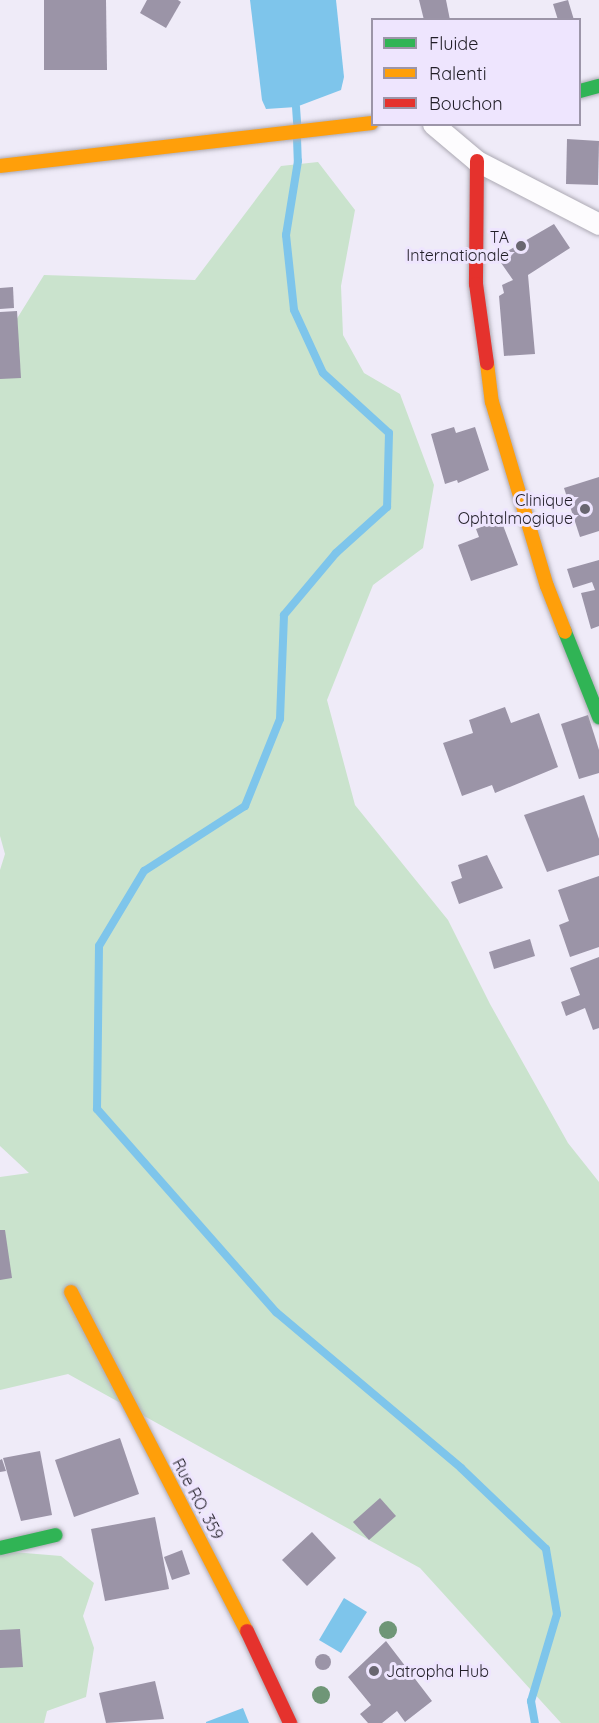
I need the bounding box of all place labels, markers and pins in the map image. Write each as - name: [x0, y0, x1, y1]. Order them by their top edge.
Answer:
- place label: TA Internationale: [406, 227, 509, 265]
- marker: TA Internationale: [514, 239, 528, 253]
- place label: Clinique Ophtalmogique: [458, 490, 573, 528]
- marker: Clinique Ophtalmogique: [578, 502, 592, 516]
- place label: Jatropha Hub: [386, 1661, 489, 1681]
- marker: Jatropha Hub: [367, 1664, 381, 1678]

